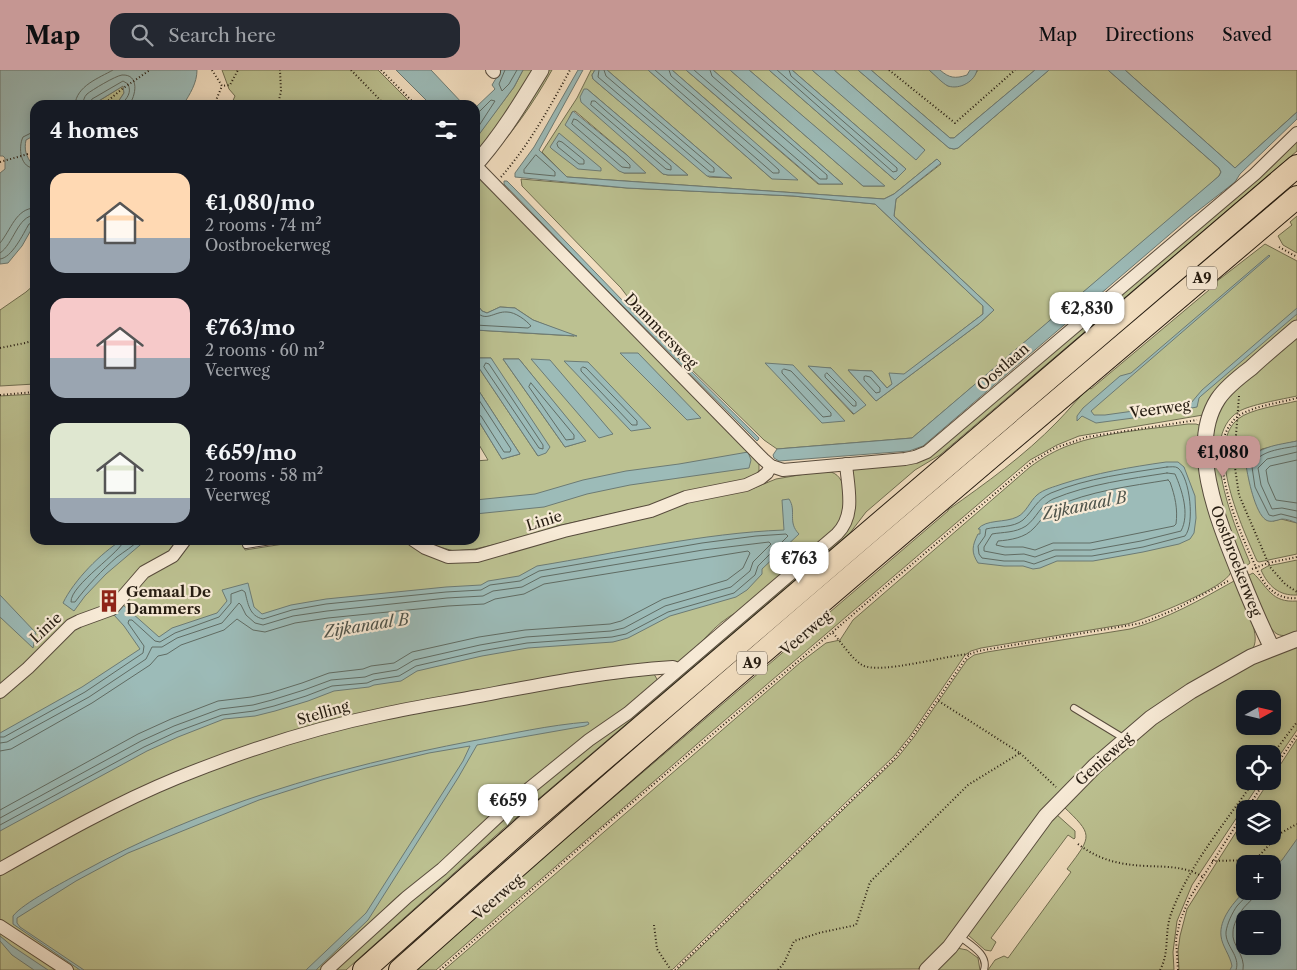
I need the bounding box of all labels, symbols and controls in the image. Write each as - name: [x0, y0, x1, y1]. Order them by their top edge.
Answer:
- search box: [110, 13, 460, 58]
- text: Map: [25, 21, 80, 50]
- icon: search: [128, 21, 156, 49]
- text: Search here: [168, 24, 276, 47]
- text: Map: [1038, 24, 1077, 46]
- text: Directions: [1105, 24, 1194, 46]
- text: Saved: [1222, 24, 1272, 46]
- icon: filters: [432, 116, 460, 144]
- text: 4 homes: [50, 118, 139, 143]
- text: €1,080/mo: [205, 190, 315, 215]
- icon: home: [90, 193, 150, 253]
- text: 2 rooms · 74 m²: [205, 215, 322, 235]
- text: Oostbroekerweg: [205, 235, 330, 255]
- road number: A9: [1187, 267, 1217, 290]
- street label: Dammersweg: [621, 289, 702, 372]
- pin: €2,830: [1046, 292, 1128, 334]
- text: €2,830: [1060, 298, 1114, 318]
- text: €763/mo: [205, 315, 295, 340]
- icon: home: [90, 318, 150, 378]
- street label: Oostlaan: [973, 338, 1033, 394]
- text: 2 rooms · 60 m²: [205, 340, 325, 360]
- text: Veerweg: [205, 360, 270, 380]
- street label: Veerweg: [1127, 395, 1192, 422]
- pin: €1,080: [1182, 436, 1264, 478]
- text: €659/mo: [205, 440, 297, 465]
- text: €1,080: [1197, 442, 1249, 462]
- icon: home: [90, 443, 150, 503]
- text: 2 rooms · 58 m²: [205, 465, 323, 485]
- text: Veerweg: [205, 485, 270, 505]
- water label: Zijkanaal B: [1039, 486, 1129, 524]
- street label: Oostbroekerweg: [1207, 503, 1266, 619]
- street label: Linie: [524, 506, 564, 535]
- pin: €763: [769, 542, 829, 584]
- text: €763: [781, 548, 817, 568]
- place label: Gemaal De Dammers: [126, 582, 211, 618]
- building icon: Gemaal De Dammers: [96, 588, 122, 614]
- street label: Veerweg: [775, 606, 835, 660]
- street label: Linie: [26, 608, 66, 647]
- water label: Zijkanaal B: [321, 608, 411, 642]
- road number: A9: [737, 652, 767, 674]
- north arrow: [1236, 690, 1281, 735]
- map controls: [1236, 690, 1281, 955]
- street label: Stelling: [295, 696, 351, 729]
- street label: Genieweg: [1071, 728, 1136, 789]
- button: locate: [1236, 745, 1281, 790]
- pin: €659: [478, 784, 538, 826]
- text: €659: [489, 790, 527, 810]
- button: layers: [1236, 800, 1281, 845]
- button: +: [1236, 855, 1281, 900]
- street label: Veerweg: [468, 869, 527, 924]
- button: −: [1236, 910, 1281, 955]

